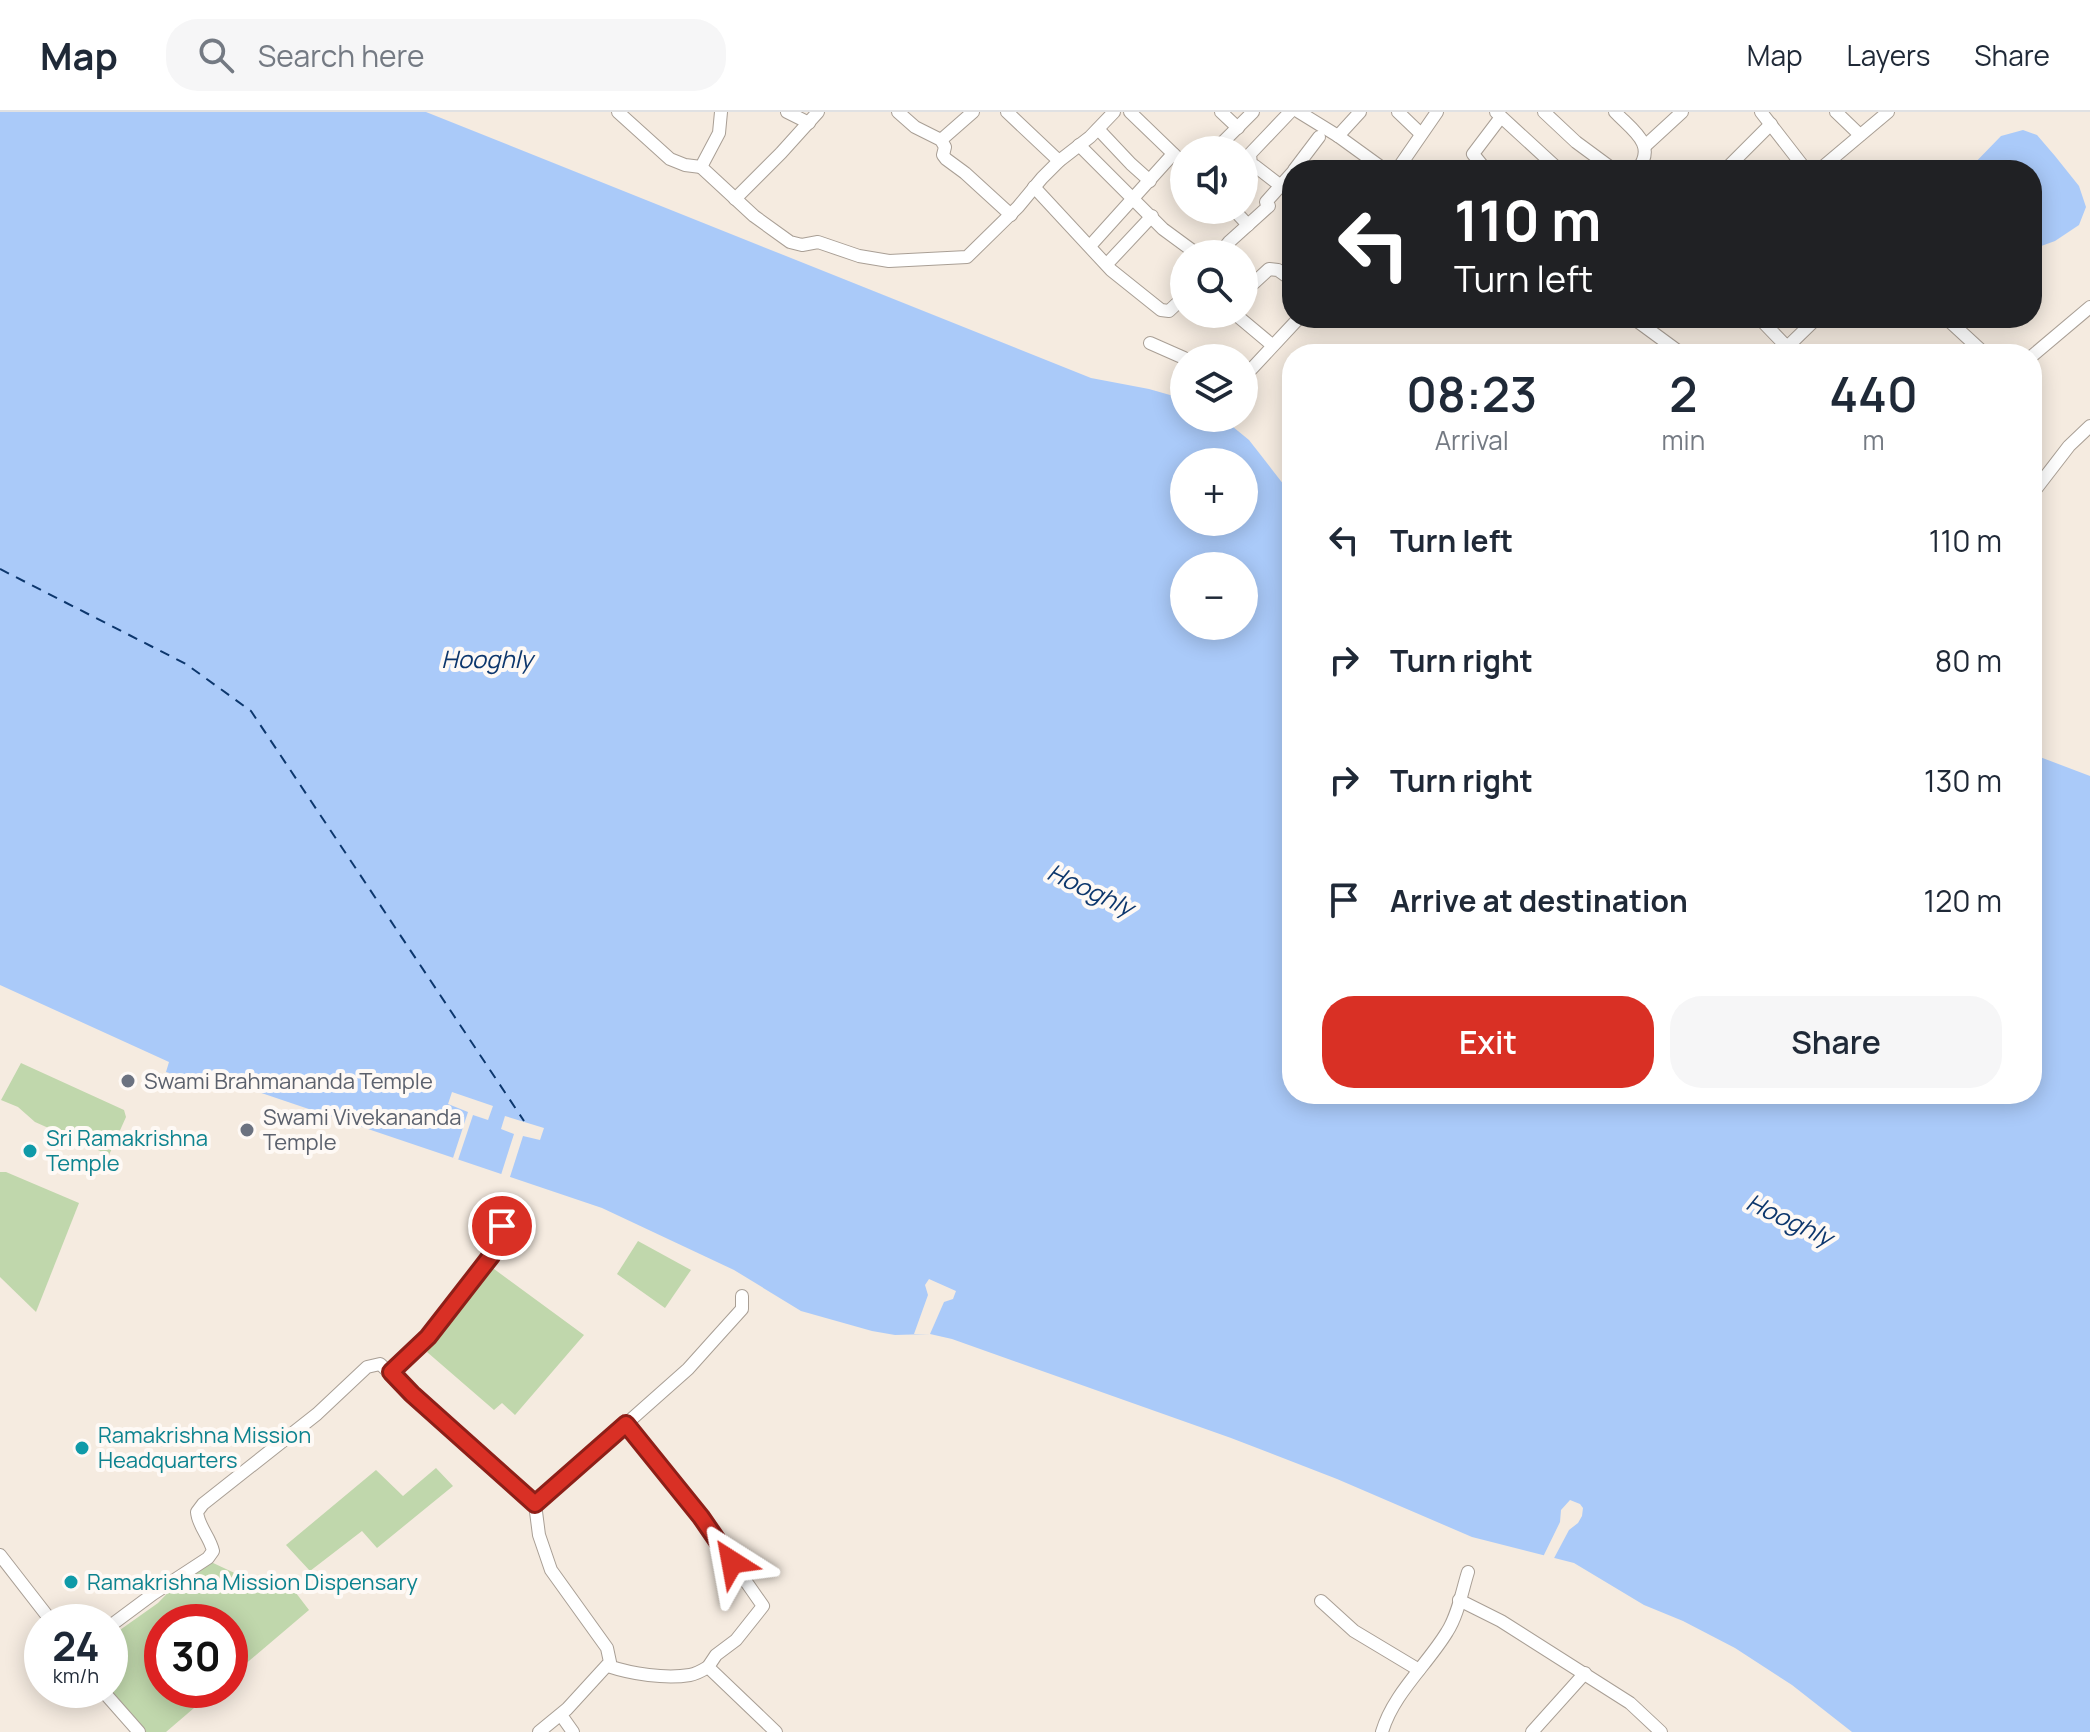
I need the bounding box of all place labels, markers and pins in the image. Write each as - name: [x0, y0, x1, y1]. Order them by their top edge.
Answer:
- place label: Swami Brahmananda Temple: [144, 1066, 433, 1096]
- marker: Swami Brahmananda Temple: [119, 1072, 137, 1090]
- place label: Swami Vivekananda Temple: [263, 1102, 461, 1157]
- marker: Swami Vivekananda Temple: [238, 1121, 256, 1139]
- place label: Sri Ramakrishna Temple: [46, 1123, 208, 1178]
- marker: Sri Ramakrishna Temple: [21, 1142, 39, 1160]
- pin: [468, 1192, 536, 1260]
- place label: Ramakrishna Mission Headquarters: [98, 1420, 311, 1475]
- marker: Ramakrishna Mission Headquarters: [73, 1439, 91, 1457]
- place label: Ramakrishna Mission Dispensary: [87, 1567, 418, 1597]
- marker: Ramakrishna Mission Dispensary: [62, 1573, 80, 1591]

